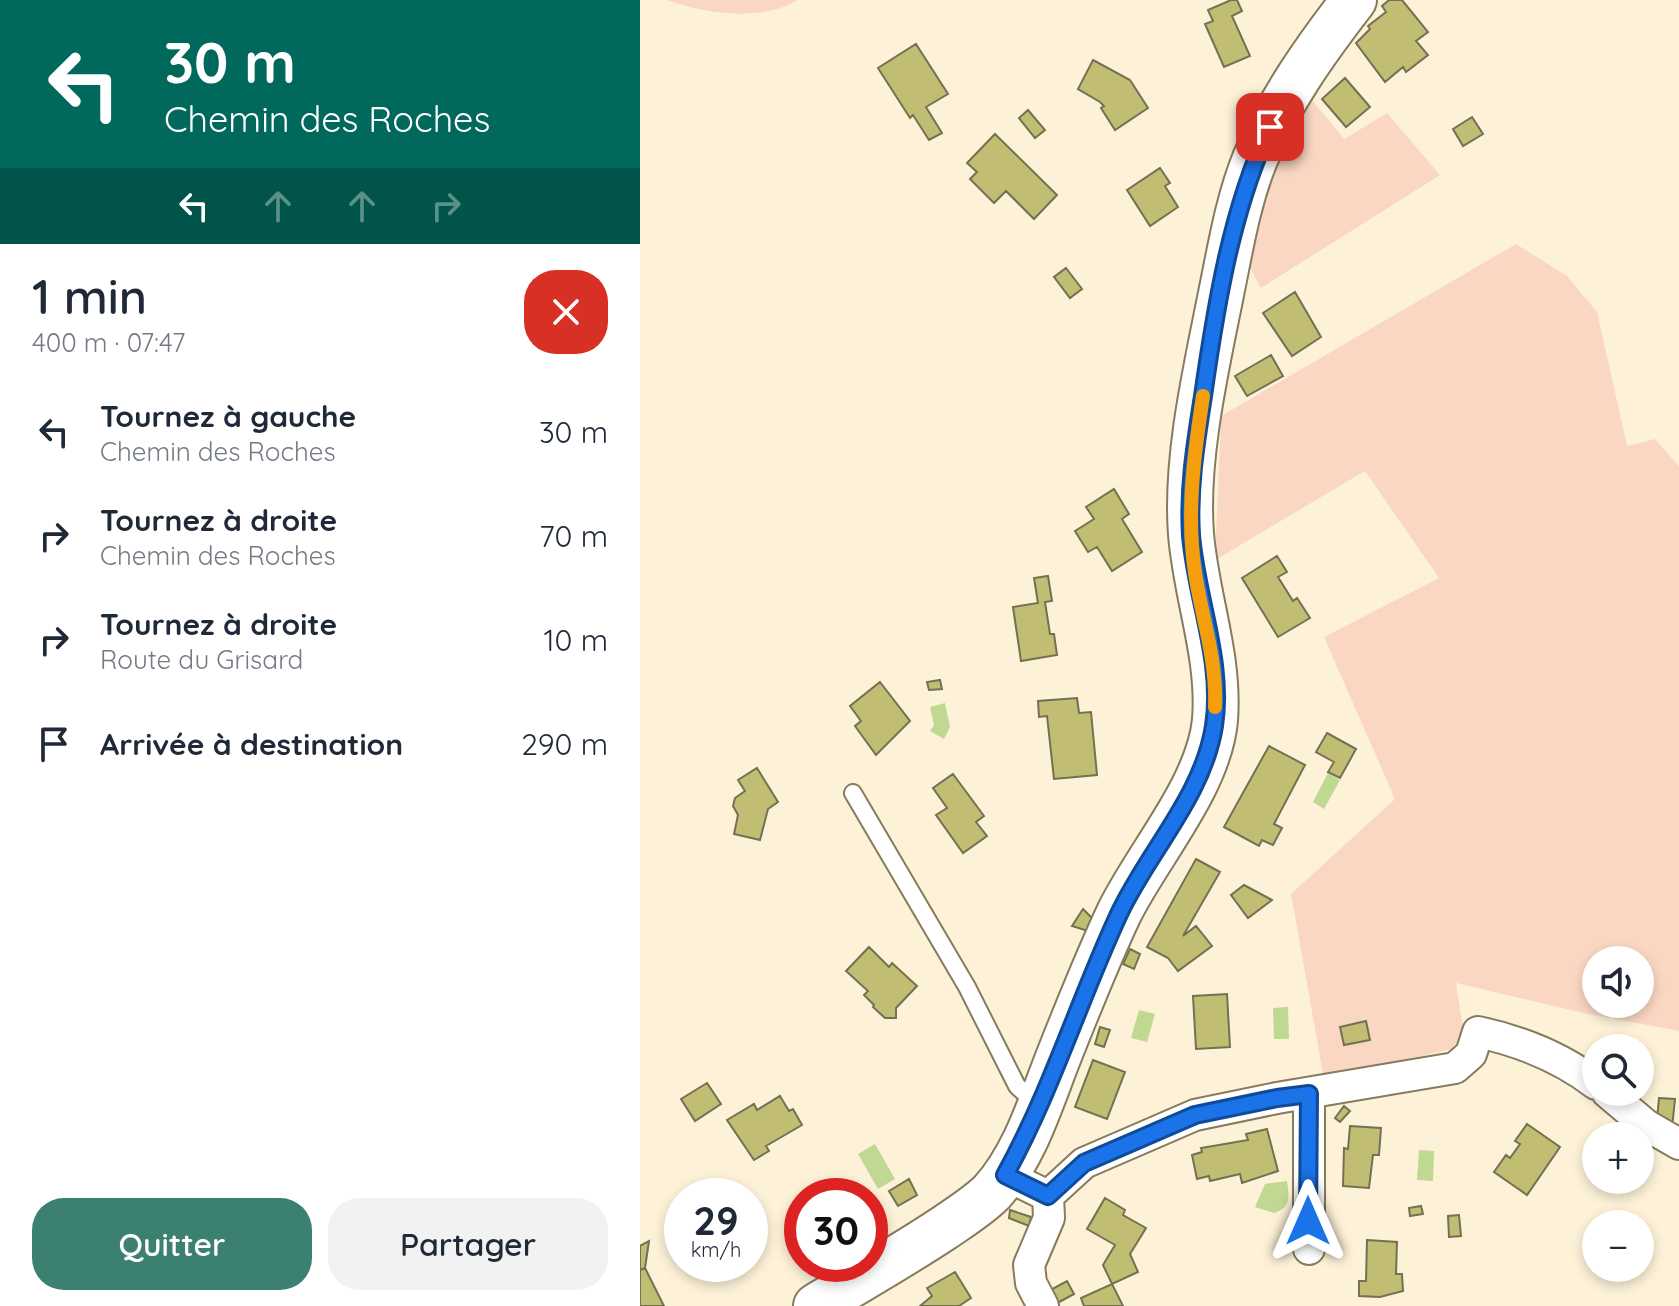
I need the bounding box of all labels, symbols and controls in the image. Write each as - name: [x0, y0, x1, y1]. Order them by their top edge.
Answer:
- text: 30 m: [164, 27, 296, 97]
- icon: left: [32, 32, 136, 136]
- pin: [1236, 93, 1304, 161]
- text: Chemin des Roches: [164, 96, 490, 141]
- icon: arrive: [1248, 105, 1292, 149]
- icon: left: [172, 184, 216, 228]
- icon: ahead: [256, 184, 300, 228]
- icon: ahead: [340, 184, 384, 228]
- icon: right: [424, 184, 468, 228]
- text: 1 min: [32, 266, 147, 326]
- button: close: [524, 270, 608, 354]
- text: 400 m · 07:47: [32, 326, 185, 359]
- text: Tournez à gauche: [100, 397, 356, 435]
- icon: left: [32, 410, 76, 454]
- text: 30 m: [539, 413, 608, 451]
- text: Chemin des Roches: [100, 435, 336, 468]
- text: Tournez à droite: [100, 501, 337, 539]
- icon: right: [32, 514, 76, 558]
- text: 70 m: [539, 517, 608, 555]
- text: Chemin des Roches: [100, 539, 336, 572]
- text: Tournez à droite: [100, 605, 337, 643]
- icon: right: [32, 618, 76, 662]
- text: 10 m: [544, 621, 608, 659]
- text: Route du Grisard: [100, 643, 303, 676]
- icon: arrive: [32, 722, 76, 766]
- text: Arrivée à destination: [100, 725, 403, 763]
- text: 290 m: [521, 725, 608, 763]
- map controls: [1582, 946, 1654, 1282]
- button: sound: [1582, 946, 1654, 1018]
- button: search: [1582, 1034, 1654, 1106]
- button: +: [1582, 1122, 1654, 1194]
- speed limit sign: 30: [784, 1178, 888, 1282]
- position arrow: [1266, 1179, 1350, 1263]
- text: 29: [693, 1195, 739, 1245]
- button: Quitter: [32, 1198, 312, 1290]
- button: Partager: [328, 1198, 608, 1290]
- button: −: [1582, 1210, 1654, 1282]
- text: km/h: [691, 1237, 741, 1262]

